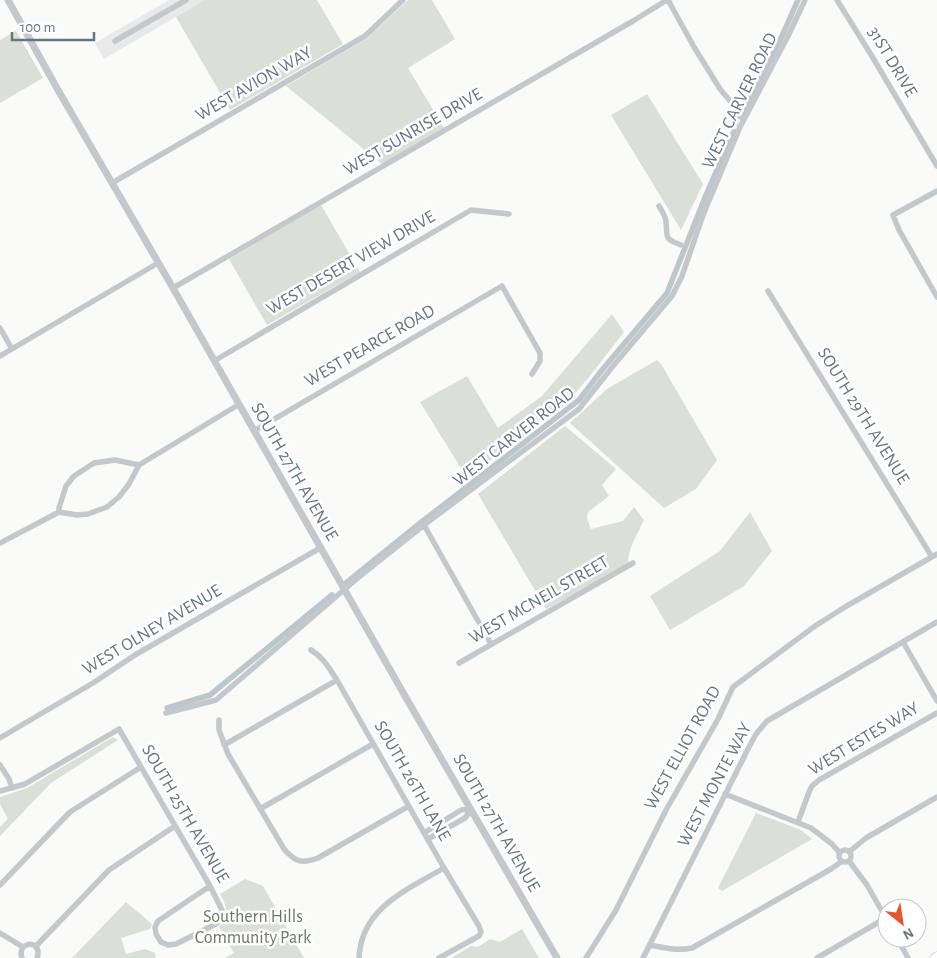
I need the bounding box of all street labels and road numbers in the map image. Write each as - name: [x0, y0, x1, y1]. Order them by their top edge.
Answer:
- street label: 31ST DRIVE: [864, 24, 920, 101]
- street label: WEST CARVER ROAD: [699, 30, 781, 172]
- street label: WEST AVION WAY: [193, 43, 316, 125]
- street label: WEST SUNRISE DRIVE: [341, 85, 486, 179]
- street label: WEST DESERT VIEW DRIVE: [264, 207, 438, 319]
- street label: WEST PEARCE ROAD: [302, 301, 438, 391]
- street label: SOUTH 29TH AVENUE: [814, 345, 912, 488]
- street label: WEST CARVER ROAD: [450, 384, 578, 490]
- street label: SOUTH 27TH AVENUE: [247, 400, 341, 544]
- street label: WEST MCNEIL STREET: [466, 553, 612, 647]
- street label: WEST OLNEY AVENUE: [80, 581, 225, 678]
- street label: WEST ELLIOT ROAD: [642, 683, 724, 813]
- street label: WEST ESTES WAY: [806, 699, 923, 779]
- street label: SOUTH 26TH LANE: [370, 718, 454, 844]
- street label: WEST MONTE WAY: [675, 720, 755, 850]
- street label: SOUTH 25TH AVENUE: [138, 742, 232, 886]
- street label: SOUTH 27TH AVENUE: [449, 751, 543, 895]

